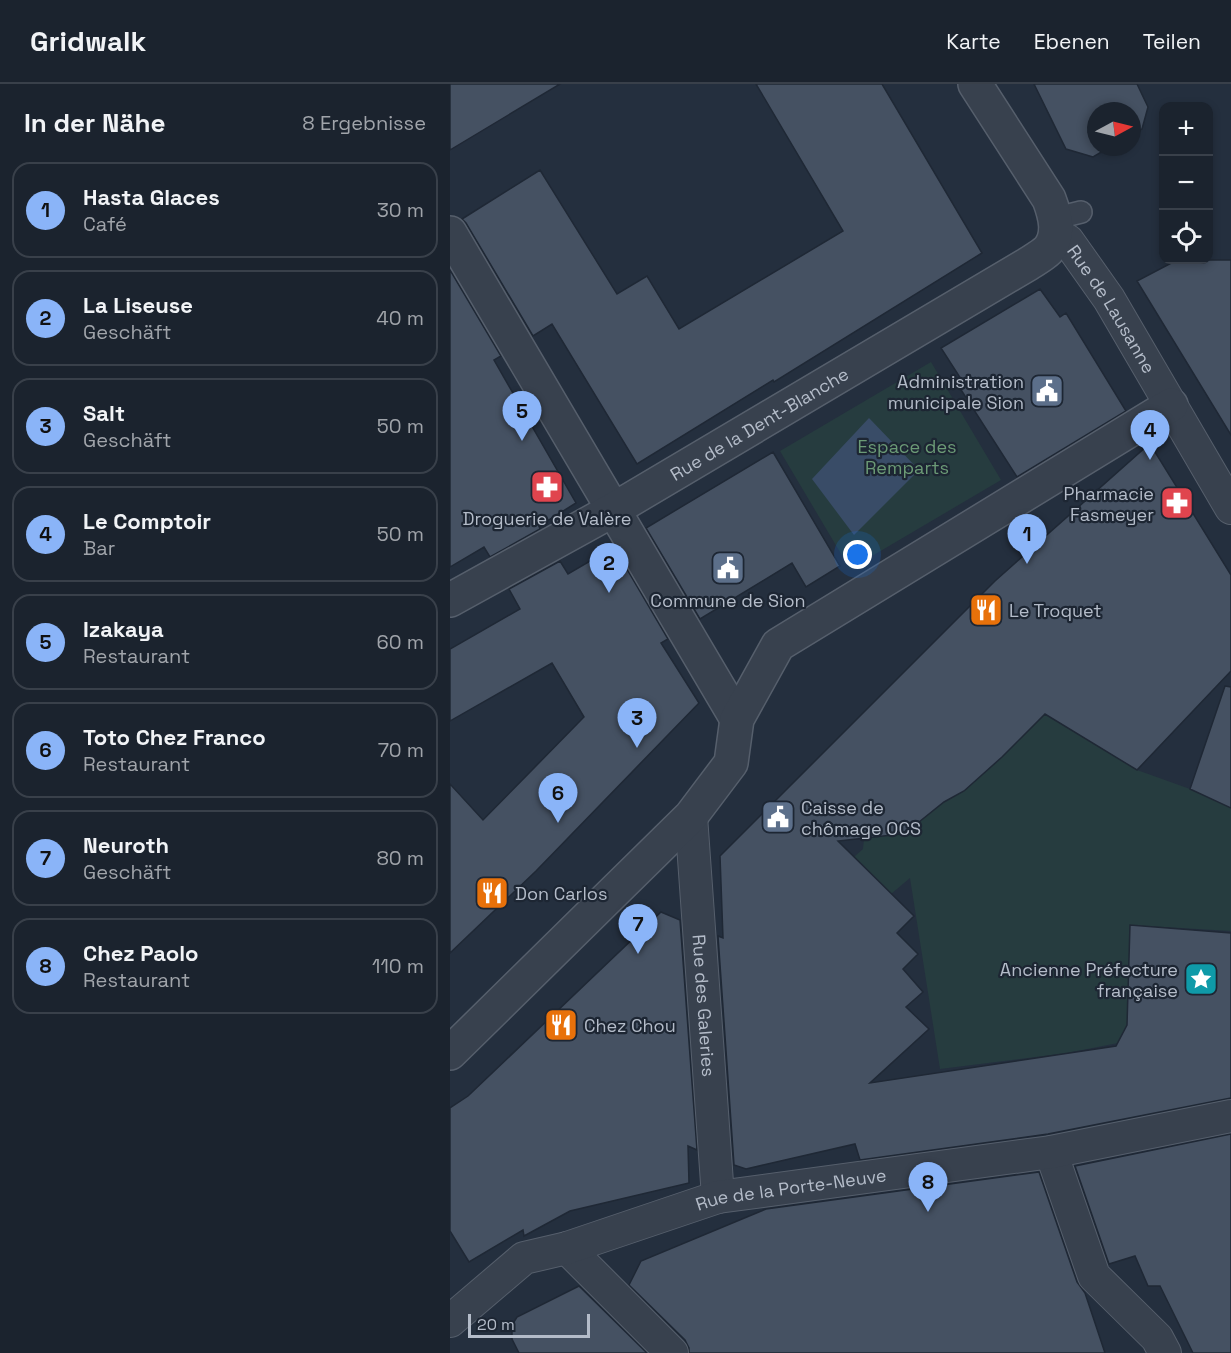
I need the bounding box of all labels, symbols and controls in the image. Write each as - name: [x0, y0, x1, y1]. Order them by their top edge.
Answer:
- text: Gridwalk: [30, 23, 146, 59]
- text: Karte: [946, 28, 1001, 55]
- text: Ebenen: [1034, 28, 1110, 55]
- text: Teilen: [1143, 28, 1201, 55]
- north arrow: [1087, 102, 1141, 156]
- map controls: [1159, 102, 1213, 264]
- button: +: [1159, 102, 1213, 156]
- text: In der Nähe: [24, 106, 165, 140]
- text: 8 Ergebnisse: [302, 110, 426, 136]
- button: −: [1159, 156, 1213, 210]
- text: Hasta Glaces: [83, 183, 220, 211]
- text: 1: [41, 197, 50, 223]
- text: 30 m: [377, 197, 424, 223]
- button: locate: [1159, 210, 1213, 264]
- text: Café: [83, 211, 127, 237]
- street label: Rue de Lausanne: [1062, 240, 1161, 377]
- text: La Liseuse: [83, 291, 193, 319]
- text: 2: [40, 305, 51, 331]
- text: 40 m: [376, 305, 424, 331]
- text: Geschäft: [83, 319, 171, 345]
- street label: Rue de la Dent-Blanche: [666, 362, 853, 485]
- place label: Administration municipale Sion: [888, 370, 1024, 414]
- public building icon: Administration municipale Sion: [1029, 373, 1065, 409]
- pin: 5: [502, 392, 542, 441]
- text: Salt: [83, 399, 125, 427]
- pin: 4: [1130, 410, 1170, 460]
- text: 3: [39, 413, 52, 439]
- text: 50 m: [377, 413, 424, 439]
- text: Geschäft: [83, 427, 171, 453]
- park label: Espace des Remparts: [857, 435, 957, 479]
- pharmacy icon: Droguerie de Valère: [529, 469, 565, 505]
- place label: Pharmacie Fasmeyer: [1064, 482, 1154, 526]
- pharmacy icon: Pharmacie Fasmeyer: [1159, 485, 1195, 521]
- text: Le Comptoir: [83, 507, 211, 535]
- place label: Droguerie de Valère: [463, 507, 631, 530]
- pin: 1: [1008, 514, 1046, 564]
- text: 4: [39, 521, 52, 547]
- text: 50 m: [377, 521, 424, 547]
- text: Bar: [83, 535, 115, 561]
- your location: [843, 540, 872, 569]
- pin: 2: [590, 544, 628, 593]
- public building icon: Commune de Sion: [710, 550, 746, 586]
- place label: Commune de Sion: [650, 589, 806, 612]
- restaurant icon: Le Troquet: [968, 592, 1004, 628]
- place label: Le Troquet: [1009, 599, 1102, 622]
- text: Izakaya: [83, 615, 164, 643]
- text: 5: [40, 629, 52, 655]
- text: 60 m: [377, 629, 424, 655]
- text: Restaurant: [83, 643, 190, 669]
- pin: 3: [618, 698, 657, 748]
- text: Toto Chez Franco: [83, 723, 266, 751]
- text: 6: [39, 737, 52, 763]
- text: 70 m: [378, 737, 424, 763]
- text: Restaurant: [83, 751, 190, 777]
- pin: 6: [538, 774, 578, 823]
- place label: Caisse de chômage OCS: [801, 796, 921, 840]
- public building icon: Caisse de chômage OCS: [760, 799, 796, 835]
- text: Neuroth: [83, 831, 169, 859]
- text: 7: [40, 845, 51, 871]
- text: 80 m: [376, 845, 424, 871]
- text: Geschäft: [83, 859, 171, 885]
- restaurant icon: Don Carlos: [474, 875, 510, 911]
- place label: Don Carlos: [515, 882, 607, 905]
- pin: 7: [618, 904, 657, 954]
- street label: Rue des Galeries: [688, 933, 721, 1078]
- text: Chez Paolo: [83, 939, 199, 967]
- text: 8: [40, 953, 52, 979]
- text: 110 m: [372, 953, 424, 979]
- place label: Ancienne Préfecture française: [1000, 958, 1178, 1002]
- place icon: Ancienne Préfecture française: [1183, 961, 1219, 997]
- text: Restaurant: [83, 967, 190, 993]
- restaurant icon: Chez Chou: [543, 1007, 579, 1043]
- place label: Chez Chou: [584, 1014, 676, 1037]
- pin: 8: [908, 1162, 948, 1212]
- street label: Rue de la Porte-Neuve: [692, 1163, 888, 1215]
- scale bar: [468, 1311, 590, 1338]
- text: 20 m: [477, 1314, 515, 1335]

